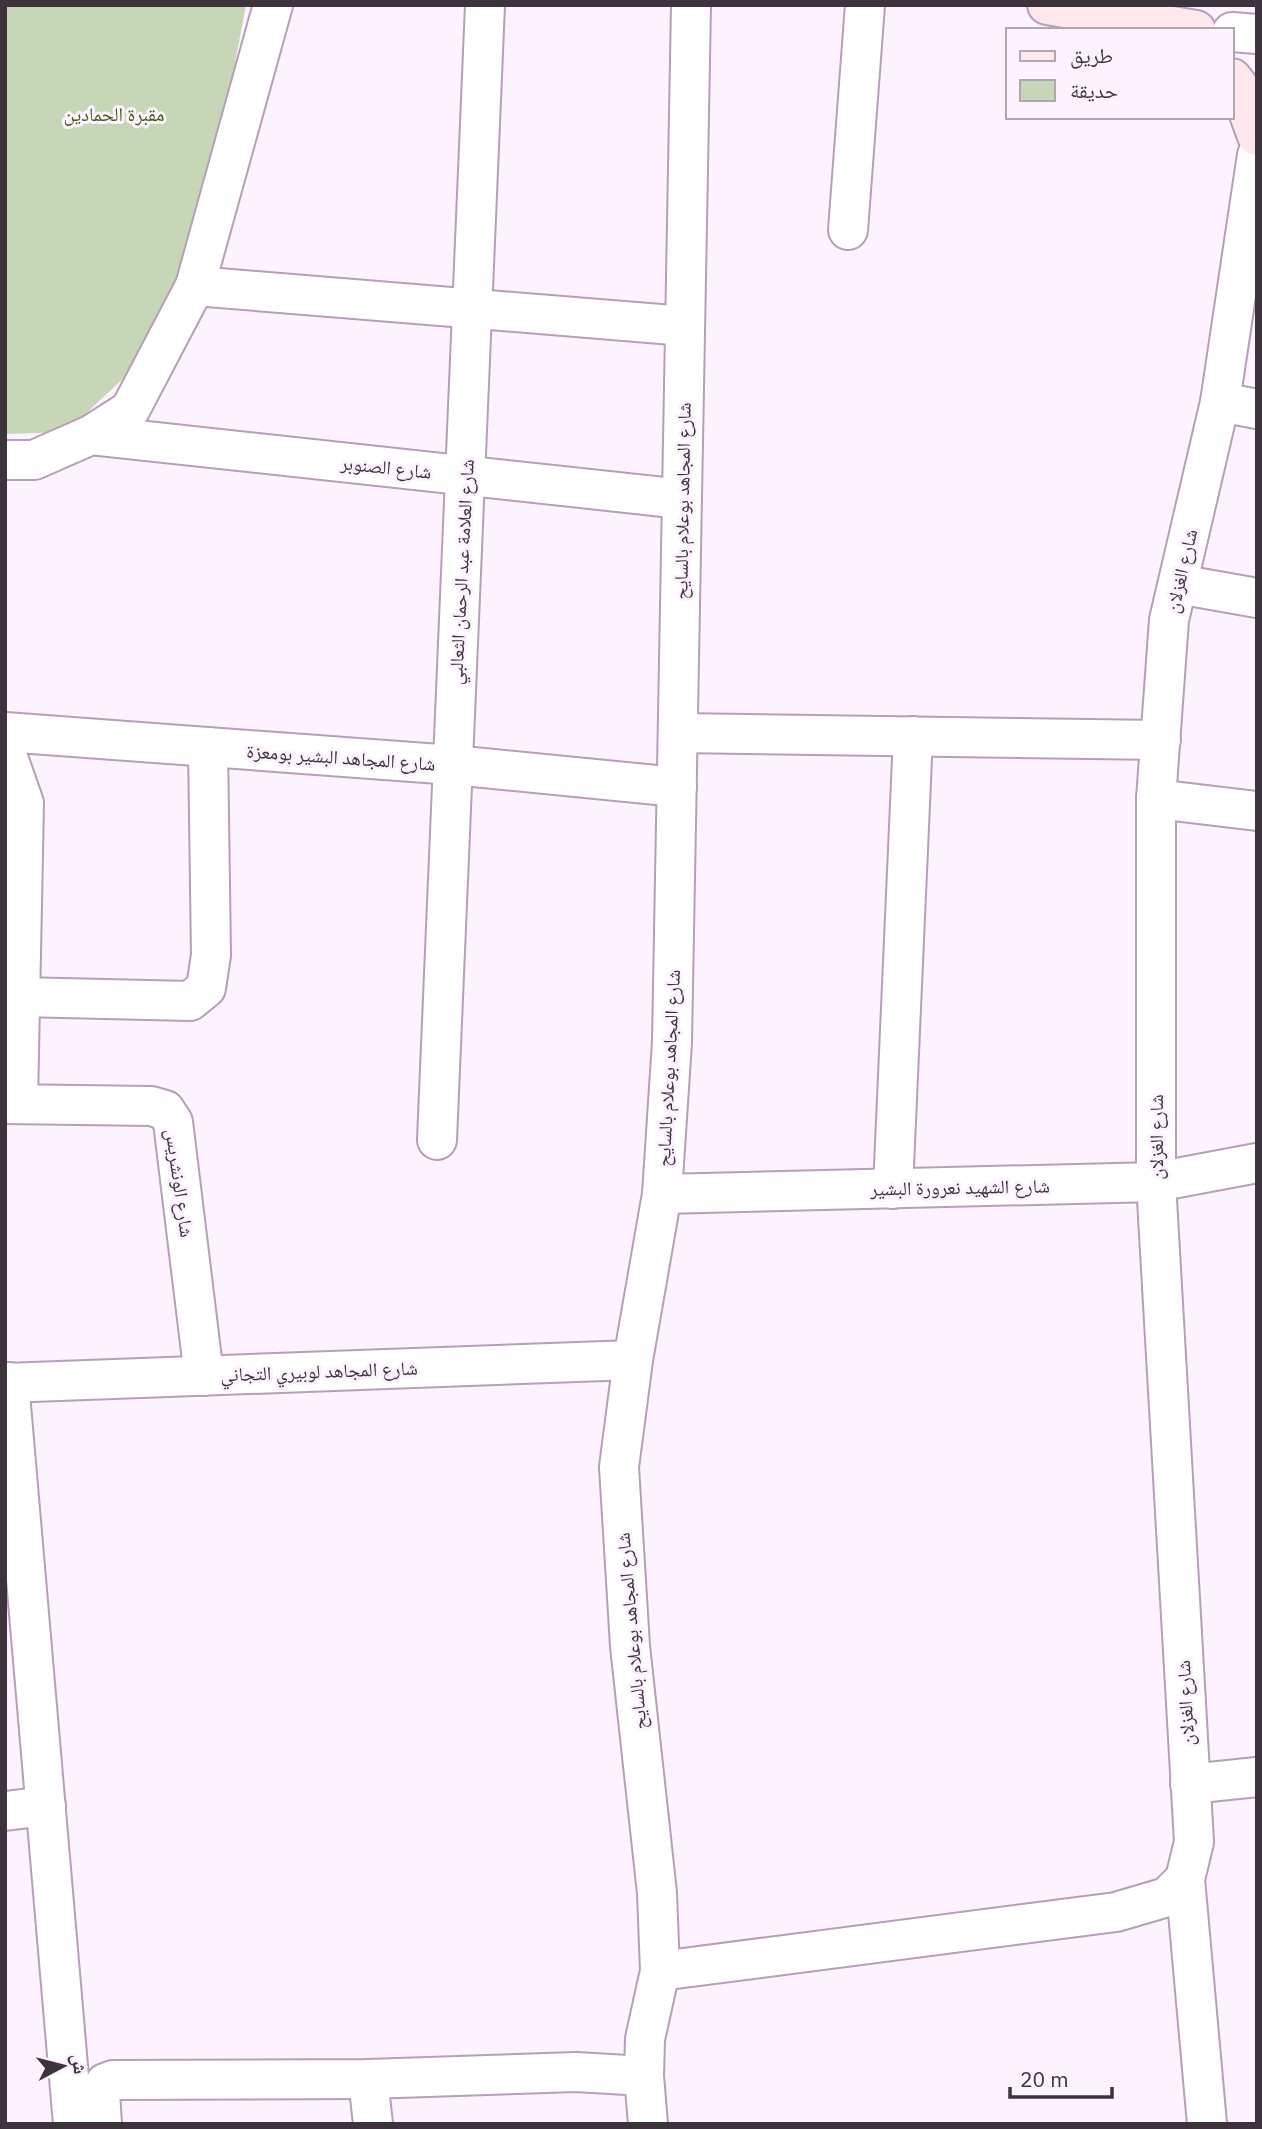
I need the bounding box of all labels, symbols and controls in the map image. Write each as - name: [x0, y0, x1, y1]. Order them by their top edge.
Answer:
- legend: [1006, 28, 1234, 119]
- text: طريق: [1070, 41, 1113, 69]
- text: حديقة: [1070, 76, 1118, 104]
- park label: مقبرة الحمادين: [64, 102, 164, 126]
- street label: شارع المجاهد بوعلام بالسايح: [668, 402, 698, 600]
- street label: شارع الصنوبر: [338, 450, 433, 484]
- street label: شارع العلامة عبد الرحمان الثعالبي: [443, 458, 483, 686]
- street label: شارع الغزلان: [1160, 527, 1202, 615]
- street label: شارع المجاهد البشير بومعزة: [246, 738, 436, 776]
- street label: شارع المجاهد بوعلام بالسايح: [651, 969, 687, 1167]
- street label: شارع الغزلان: [1144, 1094, 1168, 1180]
- street label: شارع الونشريس: [161, 1127, 199, 1239]
- street label: شارع الشهيد نعرورة البشير: [869, 1173, 1050, 1201]
- street label: شارع المجاهد لوبيري التجاني: [220, 1356, 418, 1390]
- street label: شارع المجاهد بوعلام بالسايح: [610, 1531, 654, 1730]
- street label: شارع الغزلان: [1171, 1660, 1199, 1746]
- north arrow: [28, 2031, 98, 2101]
- text: ش: [67, 2052, 93, 2075]
- scale bar: [1010, 2056, 1112, 2100]
- text: 20 m: [1020, 2065, 1069, 2093]

